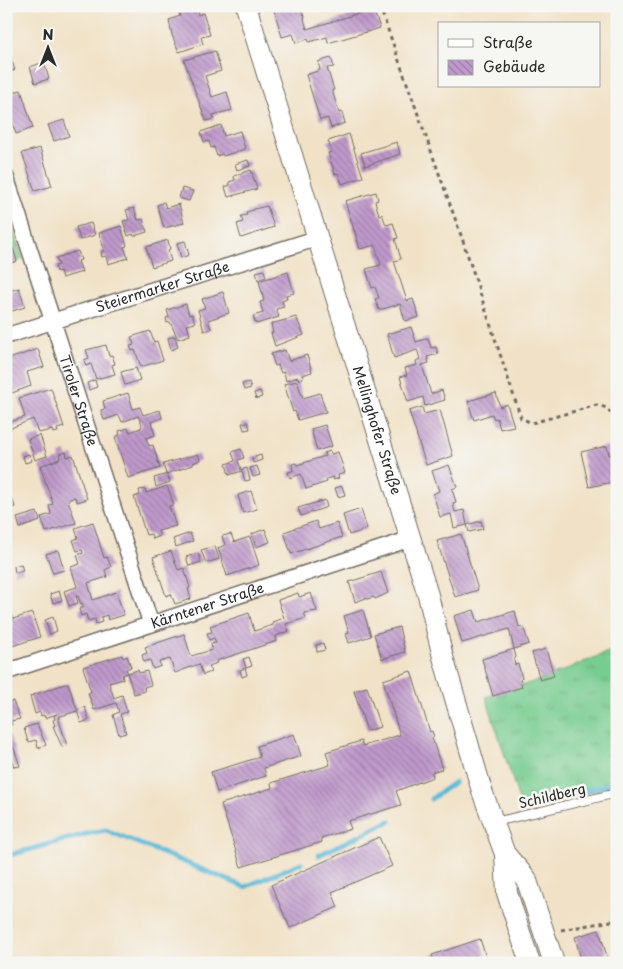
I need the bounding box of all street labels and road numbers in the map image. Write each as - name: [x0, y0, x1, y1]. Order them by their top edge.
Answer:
- street label: Steiermarker Straße: [93, 256, 232, 317]
- street label: Tiroler Straße: [54, 352, 104, 449]
- street label: Mellinghofer Straße: [348, 363, 407, 497]
- street label: Kärntener Straße: [148, 577, 266, 634]
- street label: Schildberg: [516, 778, 587, 813]

